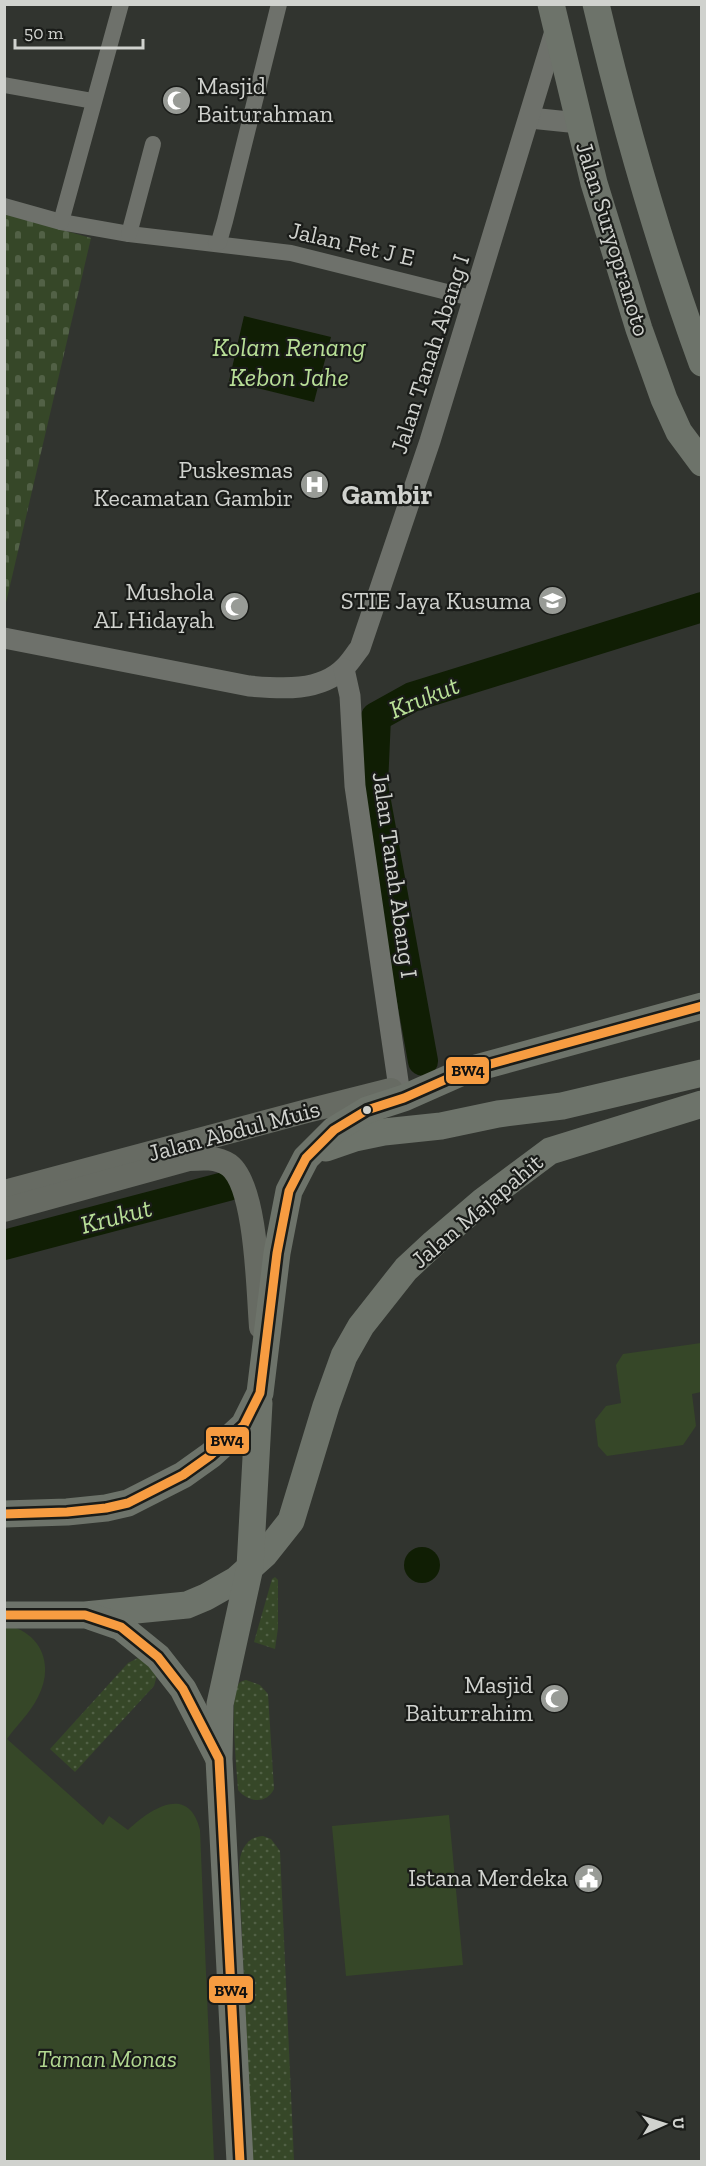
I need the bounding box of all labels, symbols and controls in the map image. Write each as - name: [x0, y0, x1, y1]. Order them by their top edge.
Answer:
- scale bar: [15, 12, 142, 50]
- text: 50 m: [24, 22, 64, 44]
- place label: Masjid Baiturahman: [197, 71, 334, 128]
- mosque icon: Masjid Baiturahman: [160, 84, 192, 116]
- street label: Jalan Suryopranoto: [570, 138, 657, 340]
- street label: Jalan Fet J E: [287, 215, 418, 272]
- street label: Jalan Tanah Abang I: [384, 251, 475, 457]
- water label: Kolam Renang Kebon Jahe: [212, 331, 367, 393]
- place label: Puskesmas Kecamatan Gambir: [94, 455, 293, 512]
- hospital icon: Puskesmas Kecamatan Gambir: [298, 468, 330, 500]
- district label: Gambir: [342, 479, 432, 511]
- place label: Mushola AL Hidayah: [94, 577, 215, 634]
- school or university icon: STIE Jaya Kusuma: [536, 585, 568, 617]
- place label: STIE Jaya Kusuma: [341, 586, 531, 615]
- mosque icon: Mushola AL Hidayah: [219, 590, 251, 622]
- water label: Krukut: [384, 669, 464, 725]
- street label: Jalan Tanah Abang I: [367, 770, 424, 980]
- line badge: BW4: [445, 1056, 490, 1085]
- text: BW4: [451, 1061, 485, 1080]
- street label: Jalan Abdul Muis: [145, 1094, 323, 1167]
- unlabelled marker: [361, 1104, 373, 1116]
- street label: Jalan Majapahit: [405, 1147, 549, 1274]
- water label: Krukut: [77, 1191, 155, 1241]
- line badge: BW4: [205, 1426, 250, 1455]
- text: BW4: [210, 1431, 244, 1450]
- place label: Masjid Baiturrahim: [405, 1670, 533, 1727]
- mosque icon: Masjid Baiturrahim: [538, 1683, 570, 1715]
- public building icon: Istana Merdeka: [573, 1862, 605, 1894]
- place label: Istana Merdeka: [408, 1863, 568, 1892]
- line badge: BW4: [208, 1975, 254, 2004]
- text: BW4: [214, 1981, 248, 2000]
- park label: Taman Monas: [37, 2044, 177, 2073]
- north arrow: [634, 2094, 694, 2154]
- text: U: [669, 2117, 688, 2130]

